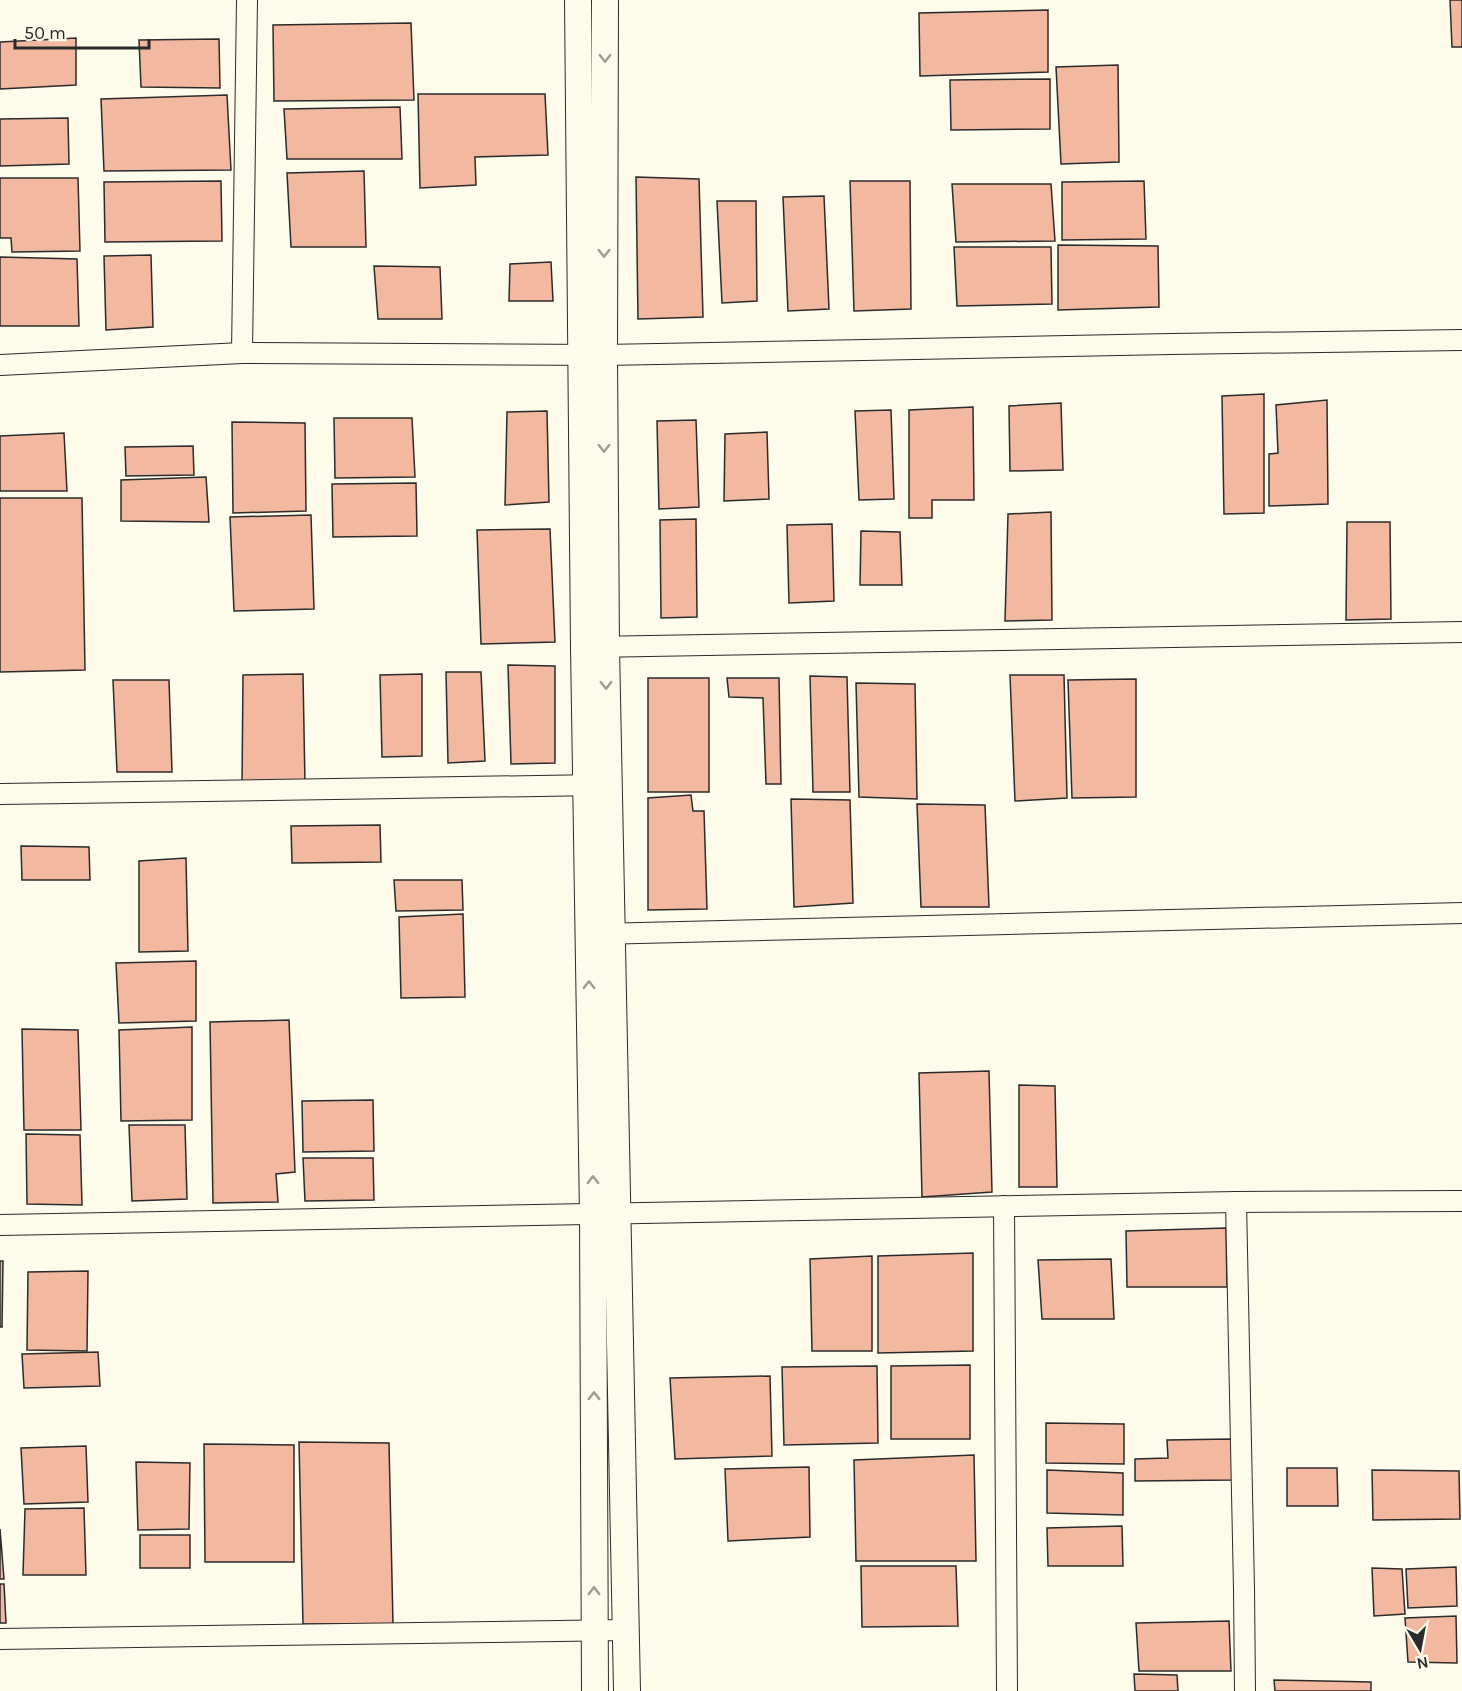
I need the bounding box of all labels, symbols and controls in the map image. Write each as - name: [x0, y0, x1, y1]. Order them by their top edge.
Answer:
- scale bar: [15, 12, 148, 50]
- text: 50 m: [24, 22, 66, 44]
- one-way arrow: [599, 54, 611, 63]
- one-way arrow: [598, 249, 610, 258]
- one-way arrow: [598, 444, 611, 453]
- one-way arrow: [600, 681, 613, 690]
- one-way arrow: [583, 980, 595, 989]
- one-way arrow: [587, 1175, 599, 1184]
- one-way arrow: [588, 1391, 600, 1400]
- one-way arrow: [588, 1586, 600, 1595]
- north arrow: [1390, 1619, 1450, 1679]
- text: N: [1415, 1653, 1430, 1674]

